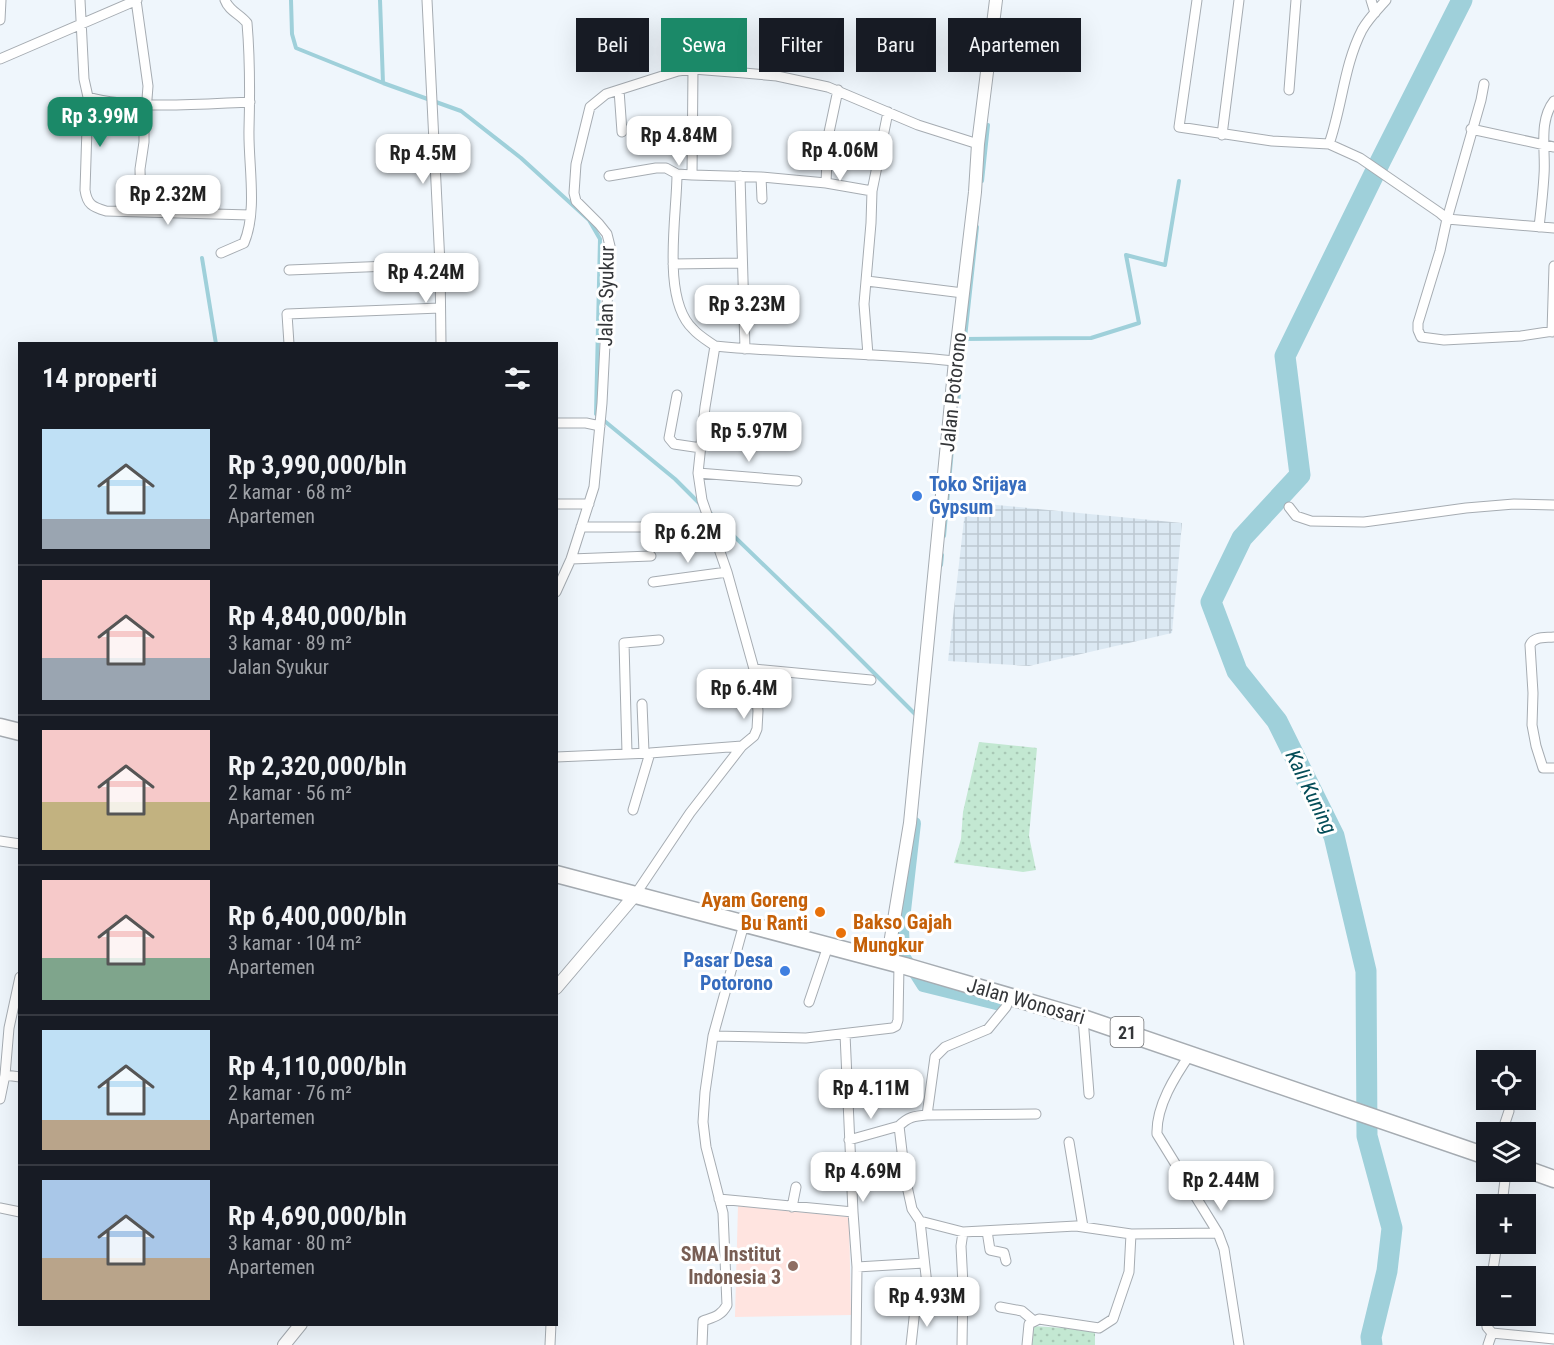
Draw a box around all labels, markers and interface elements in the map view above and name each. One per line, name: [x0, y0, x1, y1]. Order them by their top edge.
chip: Beli: [576, 18, 649, 72]
chip: Sewa: [661, 18, 747, 72]
chip: Filter: [759, 18, 844, 72]
chip: Baru: [856, 18, 936, 72]
chip: Apartemen: [948, 18, 1081, 72]
pin: Rp 3.99M: [38, 97, 162, 148]
text: Rp 3.99M: [62, 104, 138, 128]
pin: Rp 4.84M: [617, 116, 741, 167]
text: Rp 4.84M: [641, 123, 717, 147]
pin: Rp 4.06M: [778, 131, 902, 182]
pin: Rp 4.5M: [368, 134, 478, 185]
text: Rp 4.06M: [802, 138, 878, 162]
text: Rp 4.5M: [390, 141, 456, 165]
pin: Rp 2.32M: [106, 175, 230, 226]
text: Rp 2.32M: [130, 182, 206, 206]
street label: Jalan Syukur: [593, 245, 619, 347]
pin: Rp 4.24M: [364, 253, 488, 304]
text: Rp 4.24M: [388, 260, 464, 284]
pin: Rp 3.23M: [685, 285, 809, 336]
text: Rp 3.23M: [709, 292, 785, 316]
street label: Jalan Potorono: [935, 331, 971, 453]
icon: filters: [501, 362, 534, 395]
text: 14 properti: [42, 363, 157, 393]
pin: Rp 5.97M: [687, 412, 811, 463]
text: Rp 5.97M: [711, 419, 787, 443]
text: Rp 3,990,000/bln: [228, 450, 407, 480]
icon: home: [90, 453, 162, 525]
place label: Toko Srijaya Gypsum: [929, 472, 1027, 519]
text: 2 kamar · 68 m²: [228, 480, 352, 504]
marker: Toko Srijaya Gypsum: [910, 489, 924, 503]
text: Apartemen: [228, 504, 315, 528]
pin: Rp 6.2M: [633, 513, 743, 564]
text: Rp 6.2M: [655, 520, 721, 544]
text: Rp 4,840,000/bln: [228, 601, 407, 631]
icon: home: [90, 604, 162, 676]
text: 3 kamar · 89 m²: [228, 631, 352, 655]
text: Jalan Syukur: [228, 655, 329, 679]
pin: Rp 6.4M: [689, 669, 799, 720]
text: Rp 6.4M: [711, 676, 777, 700]
water label: Kali Kuning: [1280, 746, 1342, 838]
text: Rp 2,320,000/bln: [228, 751, 407, 781]
icon: home: [90, 754, 162, 826]
text: 2 kamar · 56 m²: [228, 781, 352, 805]
text: Apartemen: [228, 805, 315, 829]
place label: Ayam Goreng Bu Ranti: [701, 888, 808, 935]
text: Rp 6,400,000/bln: [228, 901, 407, 931]
icon: home: [90, 904, 162, 976]
marker: Ayam Goreng Bu Ranti: [813, 905, 827, 919]
place label: Bakso Gajah Mungkur: [853, 910, 952, 957]
marker: Bakso Gajah Mungkur: [834, 926, 848, 940]
text: 3 kamar · 104 m²: [228, 931, 362, 955]
place label: Pasar Desa Potorono: [683, 948, 773, 995]
text: Apartemen: [228, 955, 315, 979]
marker: Pasar Desa Potorono: [778, 964, 792, 978]
street label: Jalan Wonosari: [964, 973, 1088, 1029]
road number: 21: [1110, 1017, 1144, 1047]
map controls: [1476, 1050, 1536, 1326]
button: locate: [1476, 1050, 1536, 1110]
text: Rp 4,110,000/bln: [228, 1051, 407, 1081]
icon: home: [90, 1054, 162, 1126]
pin: Rp 4.11M: [809, 1069, 933, 1120]
text: Rp 4.11M: [833, 1076, 909, 1100]
text: 2 kamar · 76 m²: [228, 1081, 352, 1105]
text: Apartemen: [228, 1105, 315, 1129]
button: layers: [1476, 1122, 1536, 1182]
pin: Rp 4.69M: [801, 1152, 925, 1203]
text: Rp 4.69M: [825, 1159, 901, 1183]
pin: Rp 2.44M: [1159, 1161, 1283, 1212]
text: Rp 2.44M: [1183, 1168, 1259, 1192]
button: +: [1476, 1194, 1536, 1254]
text: Rp 4,690,000/bln: [228, 1201, 407, 1231]
icon: home: [90, 1204, 162, 1276]
text: 3 kamar · 80 m²: [228, 1231, 352, 1255]
place label: SMA Institut Indonesia 3: [681, 1242, 781, 1289]
text: Apartemen: [228, 1255, 315, 1279]
marker: SMA Institut Indonesia 3: [786, 1259, 800, 1273]
button: −: [1476, 1266, 1536, 1326]
pin: Rp 4.93M: [865, 1277, 989, 1328]
text: Rp 4.93M: [889, 1284, 965, 1308]

